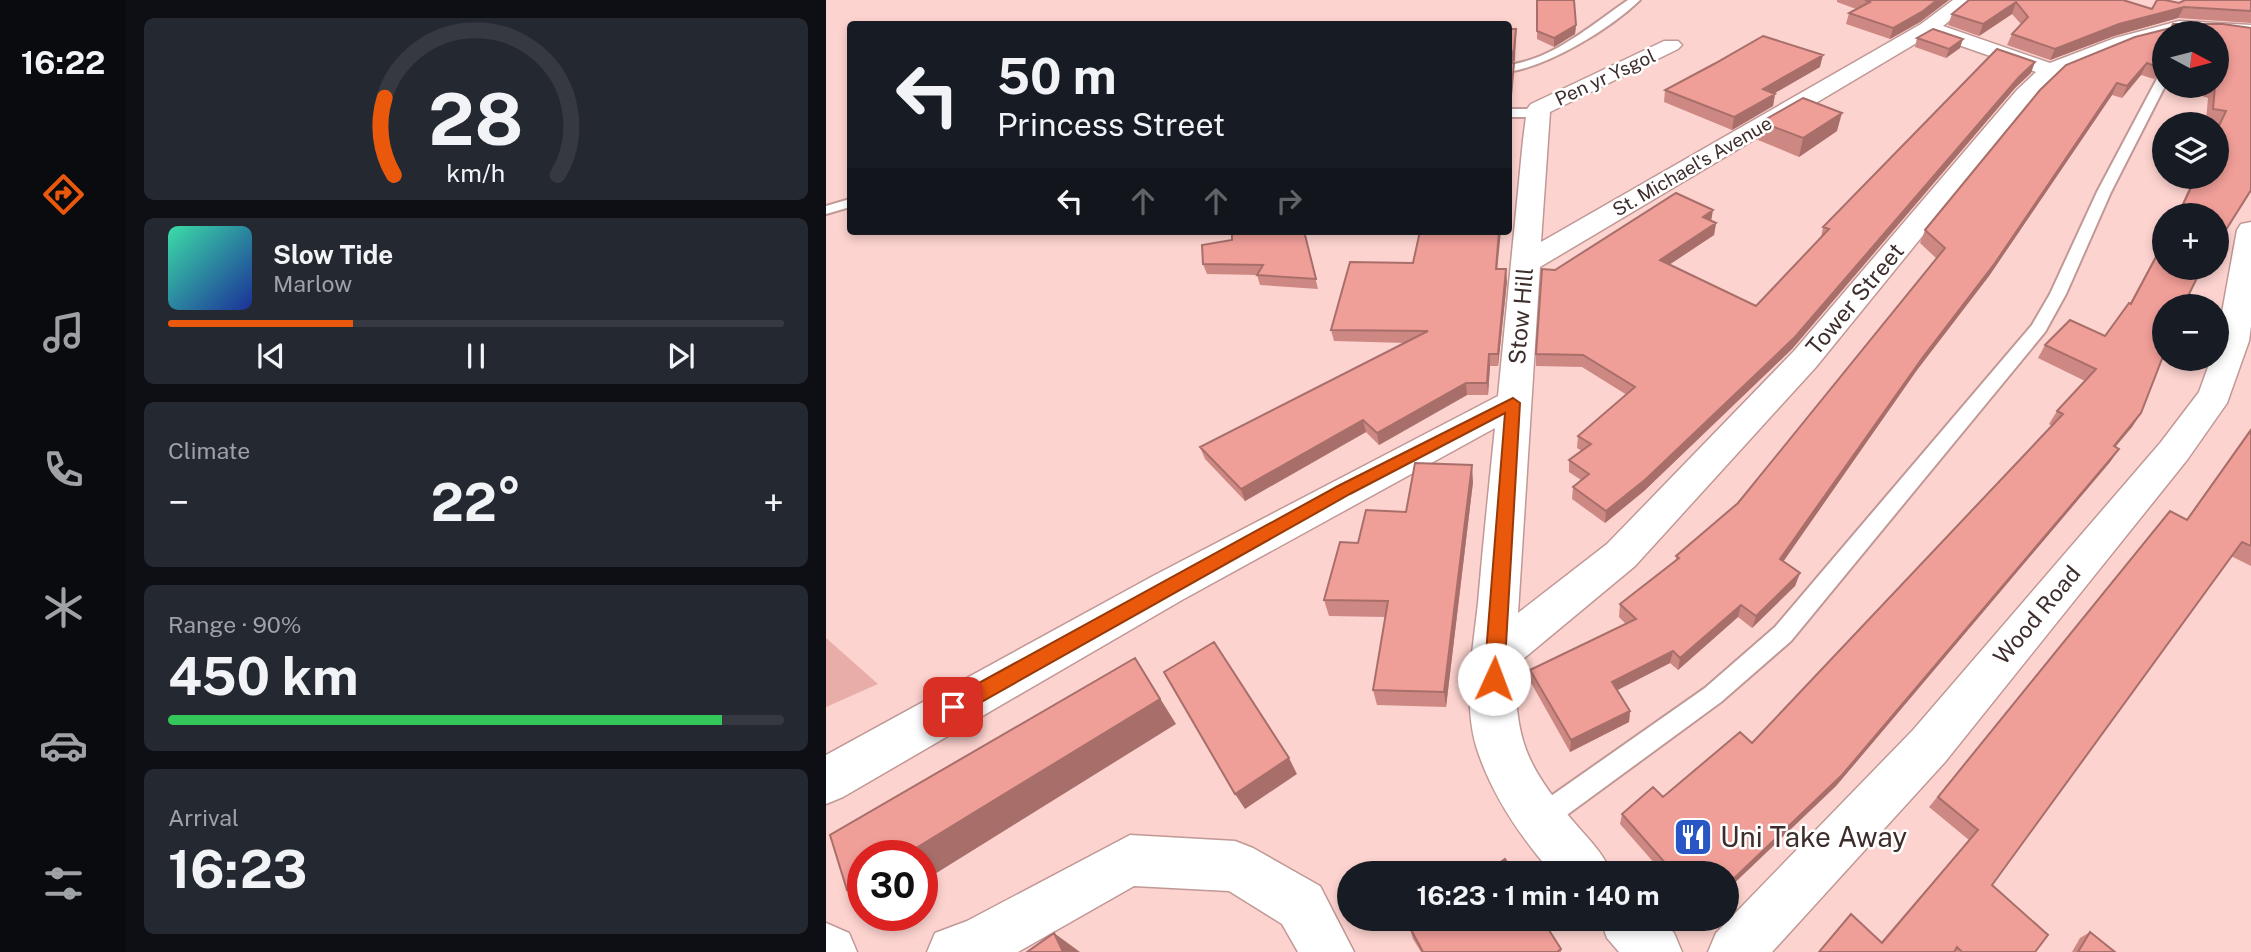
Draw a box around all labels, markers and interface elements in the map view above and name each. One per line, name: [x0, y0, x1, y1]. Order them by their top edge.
north arrow: [2152, 21, 2230, 98]
map controls: [2152, 21, 2229, 371]
text: 16:22: [21, 44, 105, 81]
street label: Pen yr Ysgol: [1551, 44, 1659, 110]
text: 50 m: [997, 47, 1117, 105]
icon: left: [882, 49, 973, 140]
text: 28: [428, 76, 524, 161]
text: Princess Street: [997, 106, 1225, 143]
street label: St. Michael's Avenue: [1609, 111, 1775, 221]
button: layers: [2152, 112, 2229, 189]
text: km/h: [447, 158, 505, 188]
icon: directions: [39, 170, 88, 219]
icon: left: [1051, 182, 1089, 220]
icon: ahead: [1124, 182, 1162, 220]
icon: ahead: [1197, 182, 1235, 220]
icon: right: [1270, 182, 1308, 220]
button: +: [2152, 203, 2229, 280]
street label: Tower Street: [1800, 237, 1909, 360]
text: Slow Tide: [273, 239, 393, 270]
street label: Stow Hill: [1503, 266, 1538, 365]
text: Marlow: [273, 270, 352, 297]
button: −: [2152, 294, 2229, 371]
icon: music: [39, 308, 88, 357]
icon: previous: [252, 337, 290, 375]
icon: pause: [457, 337, 495, 375]
icon: next: [662, 337, 700, 375]
text: Climate: [168, 437, 250, 464]
icon: phone: [39, 445, 88, 494]
text: 22°: [431, 472, 521, 533]
text: −: [168, 480, 189, 525]
text: +: [763, 480, 784, 525]
street label: Wood Road: [1987, 560, 2086, 670]
icon: climate: [39, 583, 88, 632]
text: Range · 90%: [168, 611, 302, 638]
position arrow: [1457, 642, 1531, 716]
text: 450 km: [168, 646, 359, 707]
pin: [923, 677, 983, 737]
icon: arrive: [934, 688, 972, 726]
icon: car: [39, 721, 88, 770]
text: Arrival: [168, 804, 239, 831]
restaurant icon: Uni Take Away: [1672, 816, 1714, 858]
place label: Uni Take Away: [1720, 820, 1907, 853]
text: 16:23: [168, 839, 307, 900]
speed limit sign: 30: [847, 840, 938, 931]
icon: filters: [39, 859, 88, 908]
text: 16:23 · 1 min · 140 m: [1416, 880, 1660, 911]

